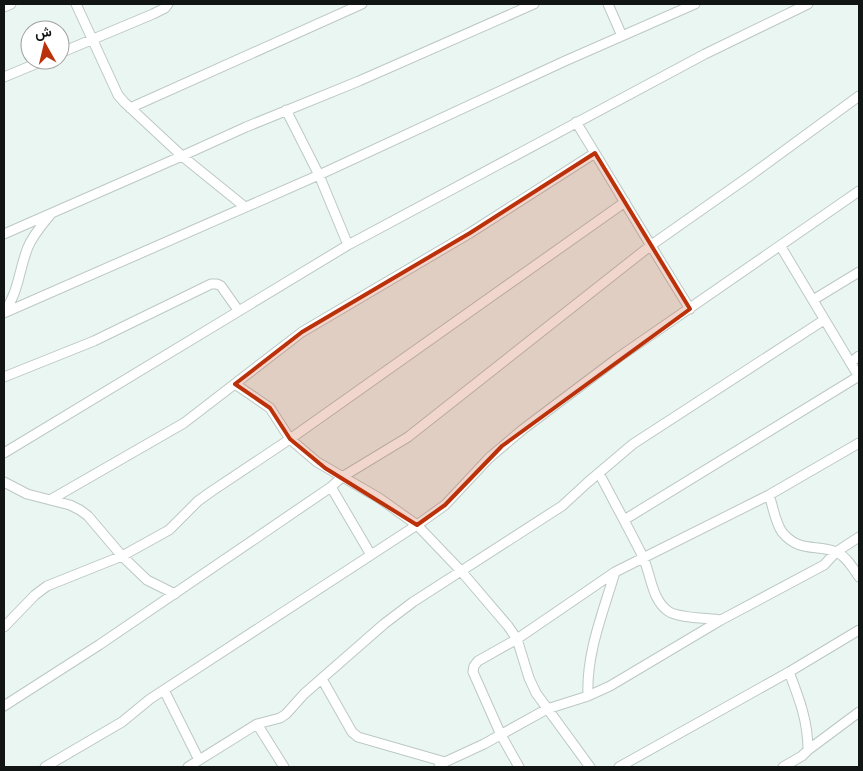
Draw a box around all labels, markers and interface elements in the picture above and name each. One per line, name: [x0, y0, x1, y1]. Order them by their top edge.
north arrow: [20, 20, 70, 70]
text: ش: [34, 23, 53, 42]

